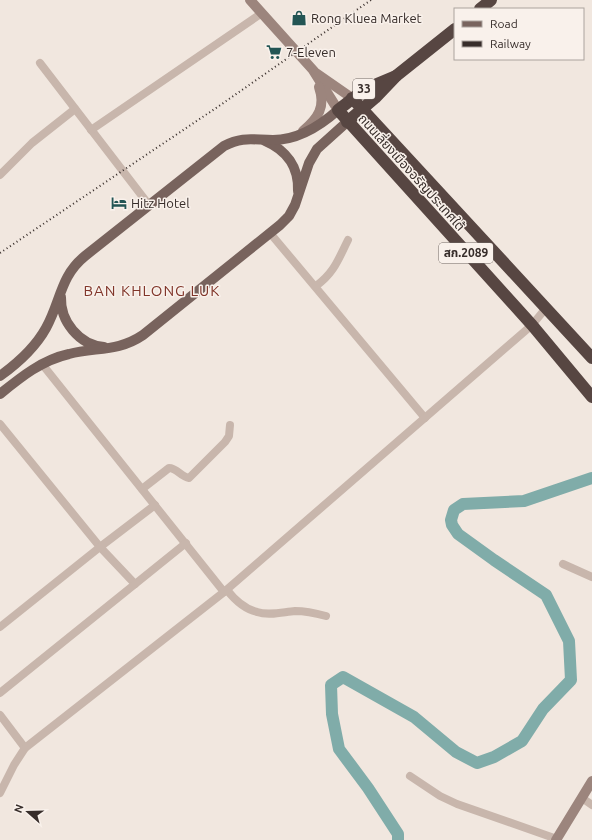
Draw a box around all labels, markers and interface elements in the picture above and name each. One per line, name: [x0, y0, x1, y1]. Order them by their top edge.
legend: [454, 8, 584, 60]
shop icon: Rong Kluea Market: [290, 9, 308, 27]
place label: Rong Kluea Market: [311, 11, 422, 25]
text: Road: [490, 17, 518, 30]
text: Railway: [490, 37, 531, 50]
supermarket icon: 7-Eleven: [265, 43, 283, 61]
place label: 7-Eleven: [286, 45, 336, 59]
road number: 33: [353, 79, 375, 99]
street label: ถนนเลี่ยงเมืองอรัญประเทศใต้: [356, 110, 470, 233]
hotel icon: Hitz Hotel: [110, 194, 128, 212]
place label: Hitz Hotel: [131, 196, 190, 210]
road number: สก.2089: [439, 243, 493, 263]
district label: BAN KHLONG LUK: [84, 282, 220, 299]
north arrow: [8, 792, 48, 832]
text: N: [12, 803, 26, 814]

